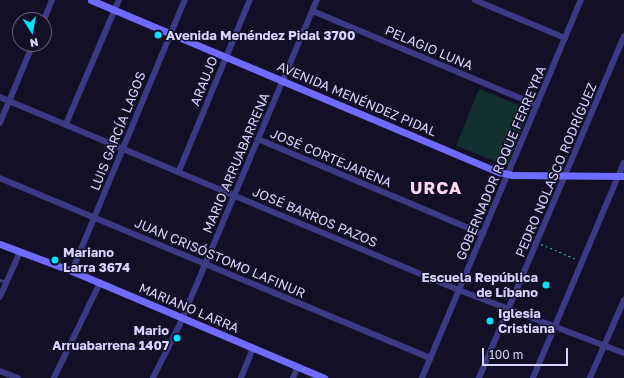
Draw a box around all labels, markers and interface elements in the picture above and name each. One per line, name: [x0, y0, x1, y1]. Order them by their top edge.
north arrow: [12, 12, 52, 52]
street label: PELAGIO LUNA: [383, 22, 475, 74]
place label: Avenida Menéndez Pidal 3700: [166, 27, 355, 43]
marker: Avenida Menéndez Pidal 3700: [153, 30, 163, 40]
text: N: [29, 36, 40, 50]
street label: ARAUJO: [187, 54, 221, 108]
street label: AVENIDA MENÉNDEZ PIDAL: [275, 58, 439, 140]
street label: GOBERNADOR ROQUE FERREYRA: [453, 63, 549, 263]
street label: LUIS GARCÍA LAGOS: [87, 69, 149, 193]
street label: PEDRO NOLASCO RODRÍGUEZ: [512, 80, 600, 260]
street label: MARIO ARRUABARRENA: [199, 90, 273, 236]
street label: JOSÉ CORTEJARENA: [268, 125, 394, 191]
district label: URCA: [410, 178, 462, 198]
street label: JOSÉ BARROS PAZOS: [250, 184, 380, 250]
street label: JUAN CRISÓSTOMO LAFINUR: [132, 215, 308, 301]
place label: Mariano Larra 3674: [63, 245, 130, 276]
marker: Mariano Larra 3674: [50, 255, 60, 265]
place label: Escuela República de Líbano: [421, 270, 538, 301]
street label: MARIANO LARRA: [137, 280, 241, 336]
marker: Escuela República de Líbano: [541, 280, 551, 290]
place label: Iglesia Cristiana: [498, 306, 555, 337]
marker: Iglesia Cristiana: [485, 316, 495, 326]
place label: Mario Arruabarrena 1407: [52, 323, 169, 354]
marker: Mario Arruabarrena 1407: [172, 333, 182, 343]
scale bar: [484, 340, 570, 366]
text: 100 m: [489, 347, 523, 362]

